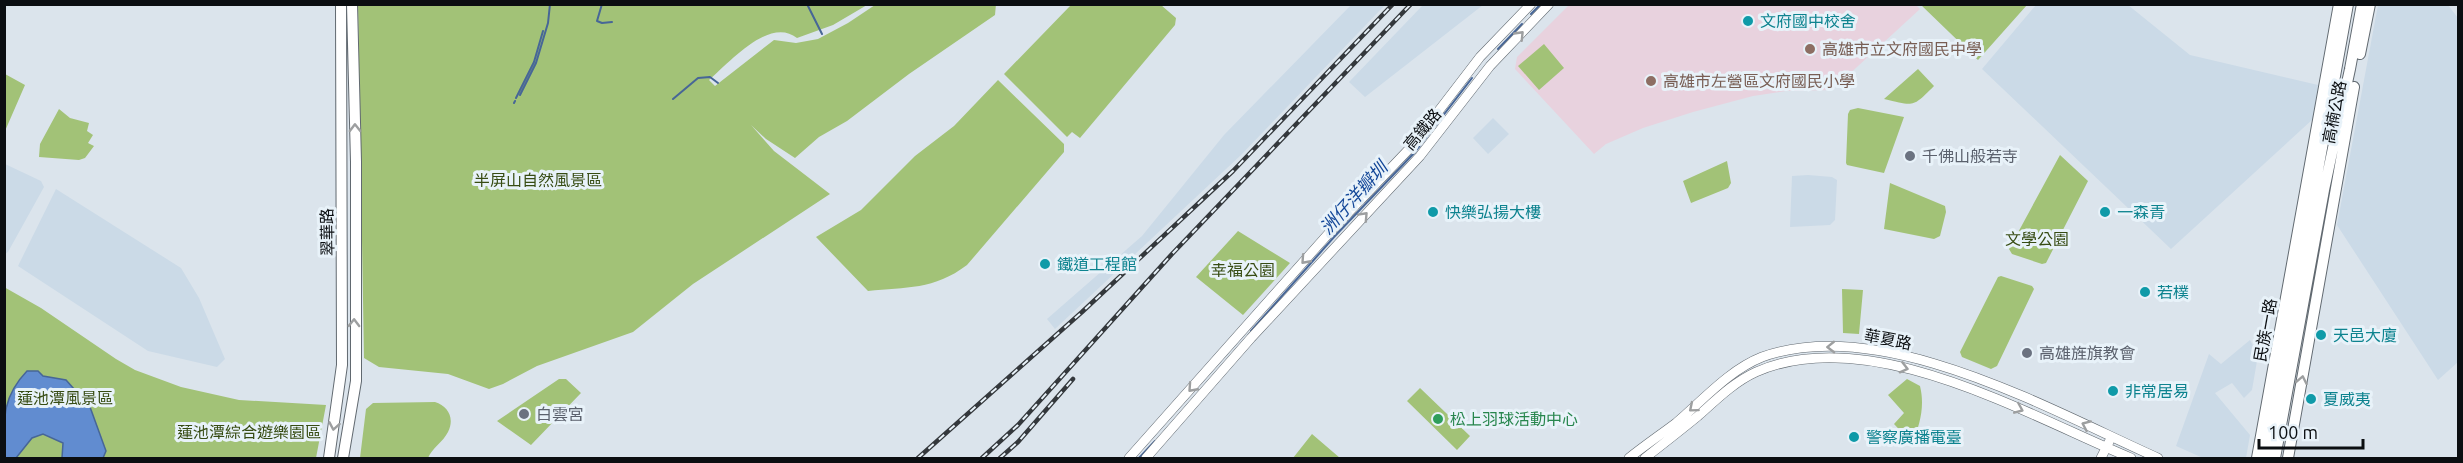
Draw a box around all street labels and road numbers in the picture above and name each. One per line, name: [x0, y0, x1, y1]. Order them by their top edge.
street label: 高楠公路: [2319, 79, 2349, 145]
street label: 高鐵路: [1400, 105, 1444, 153]
street label: 翠華路: [318, 208, 336, 256]
street label: 民族一路: [2251, 297, 2279, 363]
street label: 華夏路: [1863, 326, 1913, 352]

